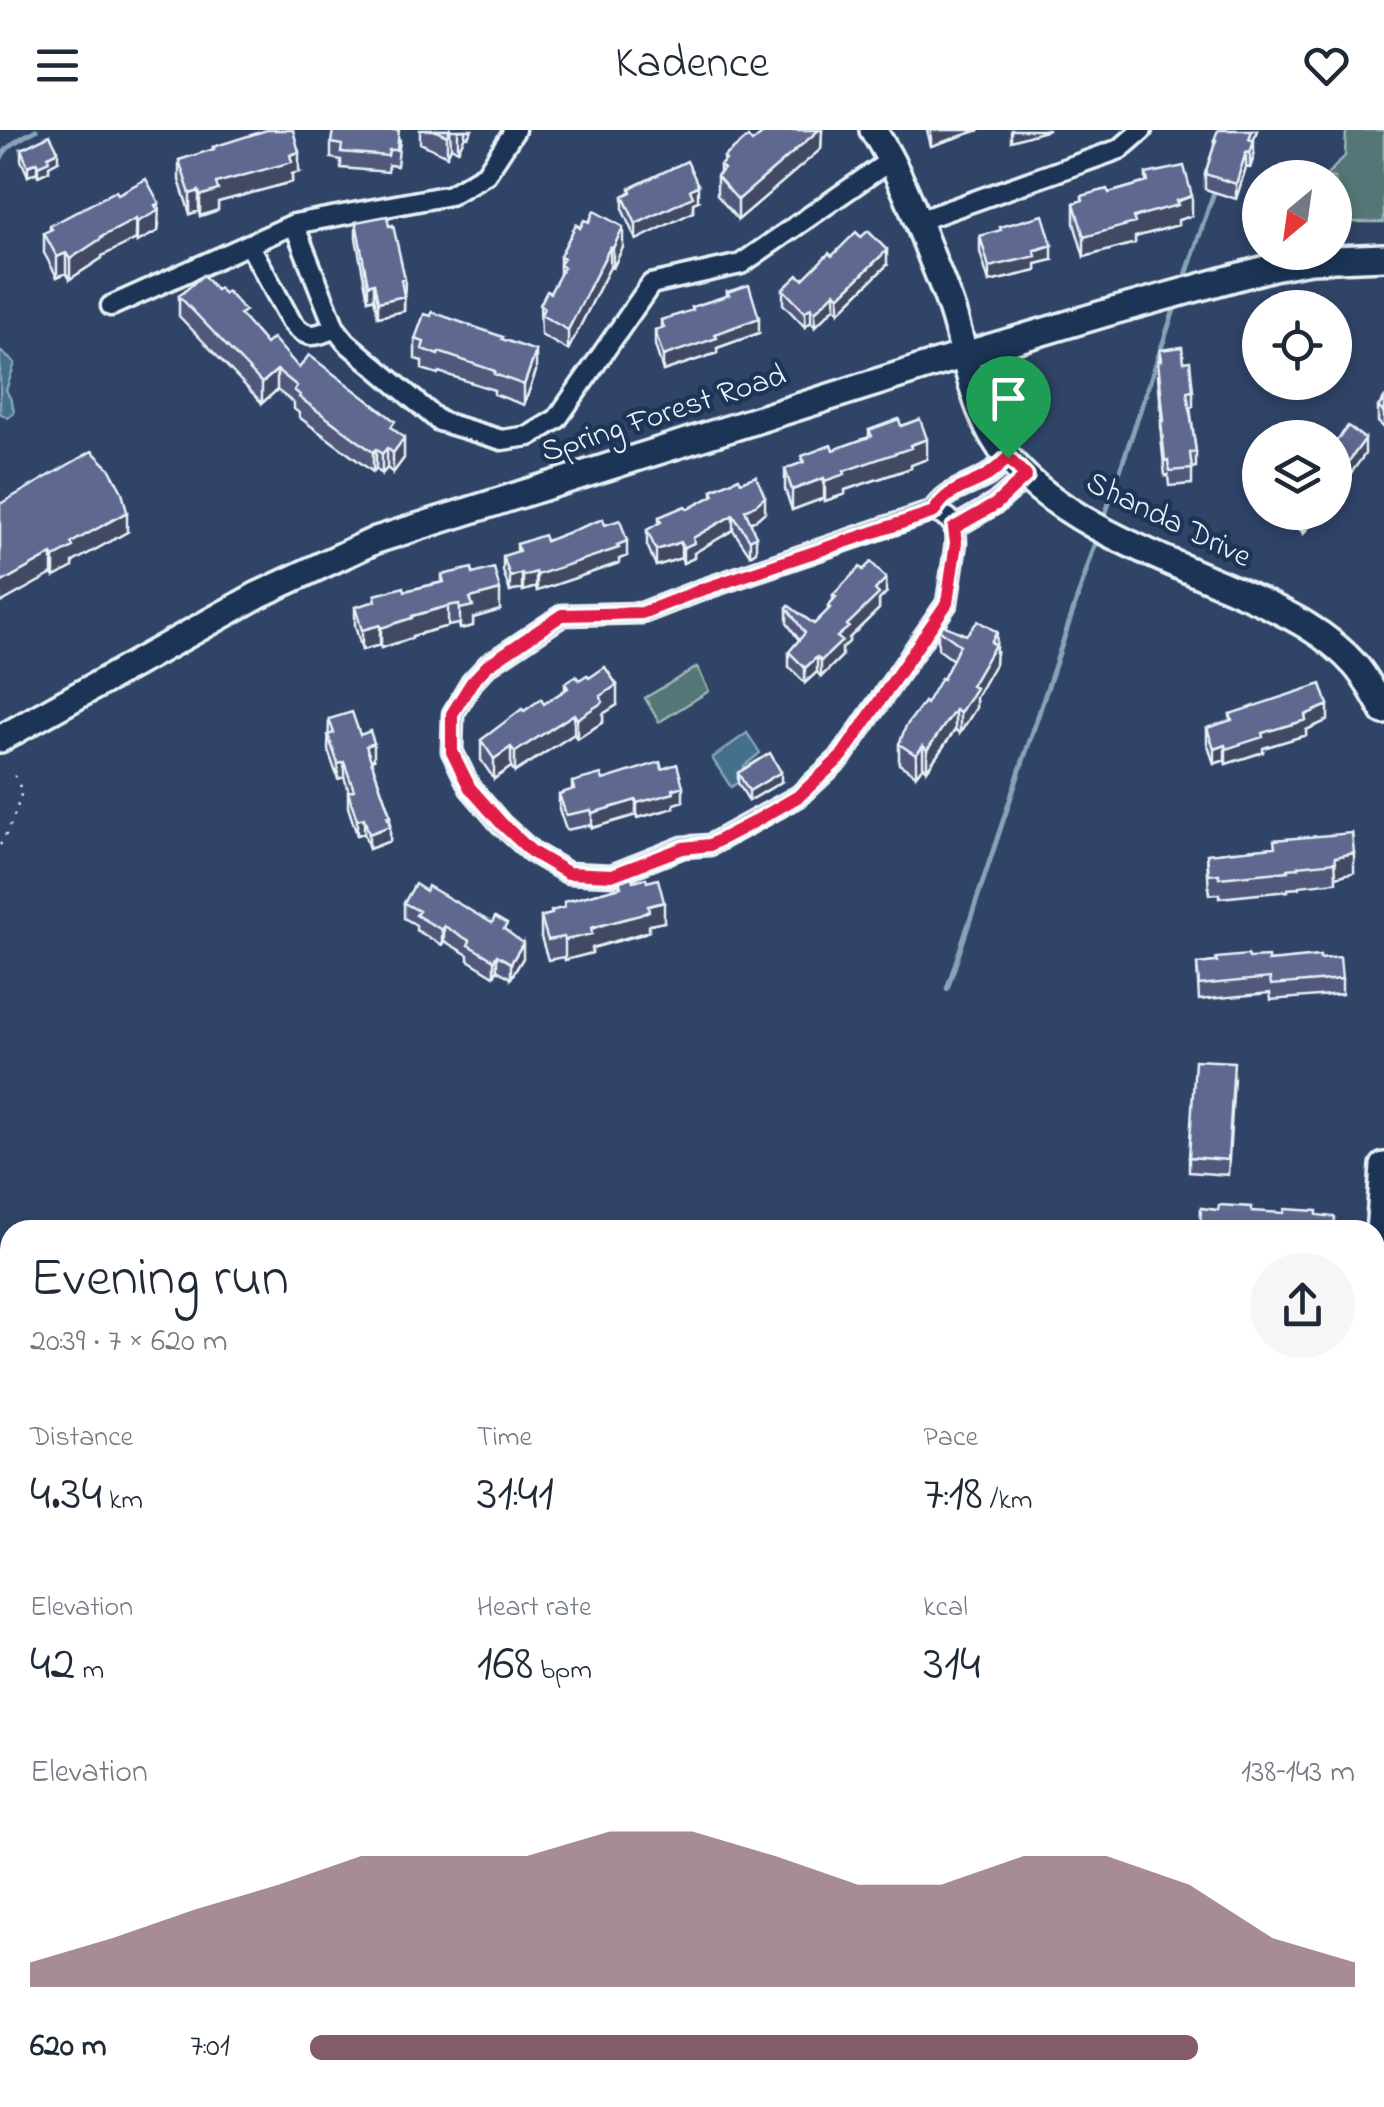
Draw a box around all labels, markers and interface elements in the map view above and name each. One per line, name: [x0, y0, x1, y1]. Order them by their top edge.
text: Kadence: [615, 32, 769, 98]
icon: menu: [30, 38, 85, 93]
icon: heart: [1299, 38, 1354, 93]
north arrow: [1242, 160, 1352, 270]
map controls: [1242, 160, 1352, 530]
button: locate: [1242, 290, 1352, 400]
street label: Spring Forest Road: [535, 353, 793, 477]
pin: [966, 356, 1051, 459]
icon: arrive: [981, 371, 1036, 426]
button: layers: [1242, 420, 1352, 530]
street label: Shanda Drive: [1077, 461, 1259, 582]
text: Evening run: [30, 1241, 289, 1321]
button: share: [1250, 1253, 1355, 1358]
text: 20:39 · 7 × 620 m: [30, 1319, 228, 1366]
text: Distance: [30, 1418, 133, 1459]
text: Time: [477, 1418, 532, 1459]
text: Pace: [923, 1418, 978, 1459]
text: 4.34: [30, 1459, 102, 1532]
text: 31:41: [477, 1459, 554, 1532]
text: 7:18: [923, 1459, 983, 1532]
text: km: [102, 1481, 143, 1522]
text: /km: [983, 1481, 1033, 1522]
text: Elevation: [30, 1588, 133, 1629]
text: Heart rate: [477, 1588, 591, 1629]
text: kcal: [923, 1588, 968, 1629]
text: 42: [30, 1629, 75, 1702]
text: 168: [477, 1629, 533, 1702]
text: 314: [923, 1629, 980, 1702]
text: m: [75, 1651, 104, 1692]
text: bpm: [533, 1651, 592, 1692]
text: Elevation: [30, 1750, 148, 1797]
text: 138–143 m: [1241, 1750, 1355, 1797]
text: 620 m: [30, 2024, 107, 2071]
text: 7:01: [190, 2024, 230, 2071]

